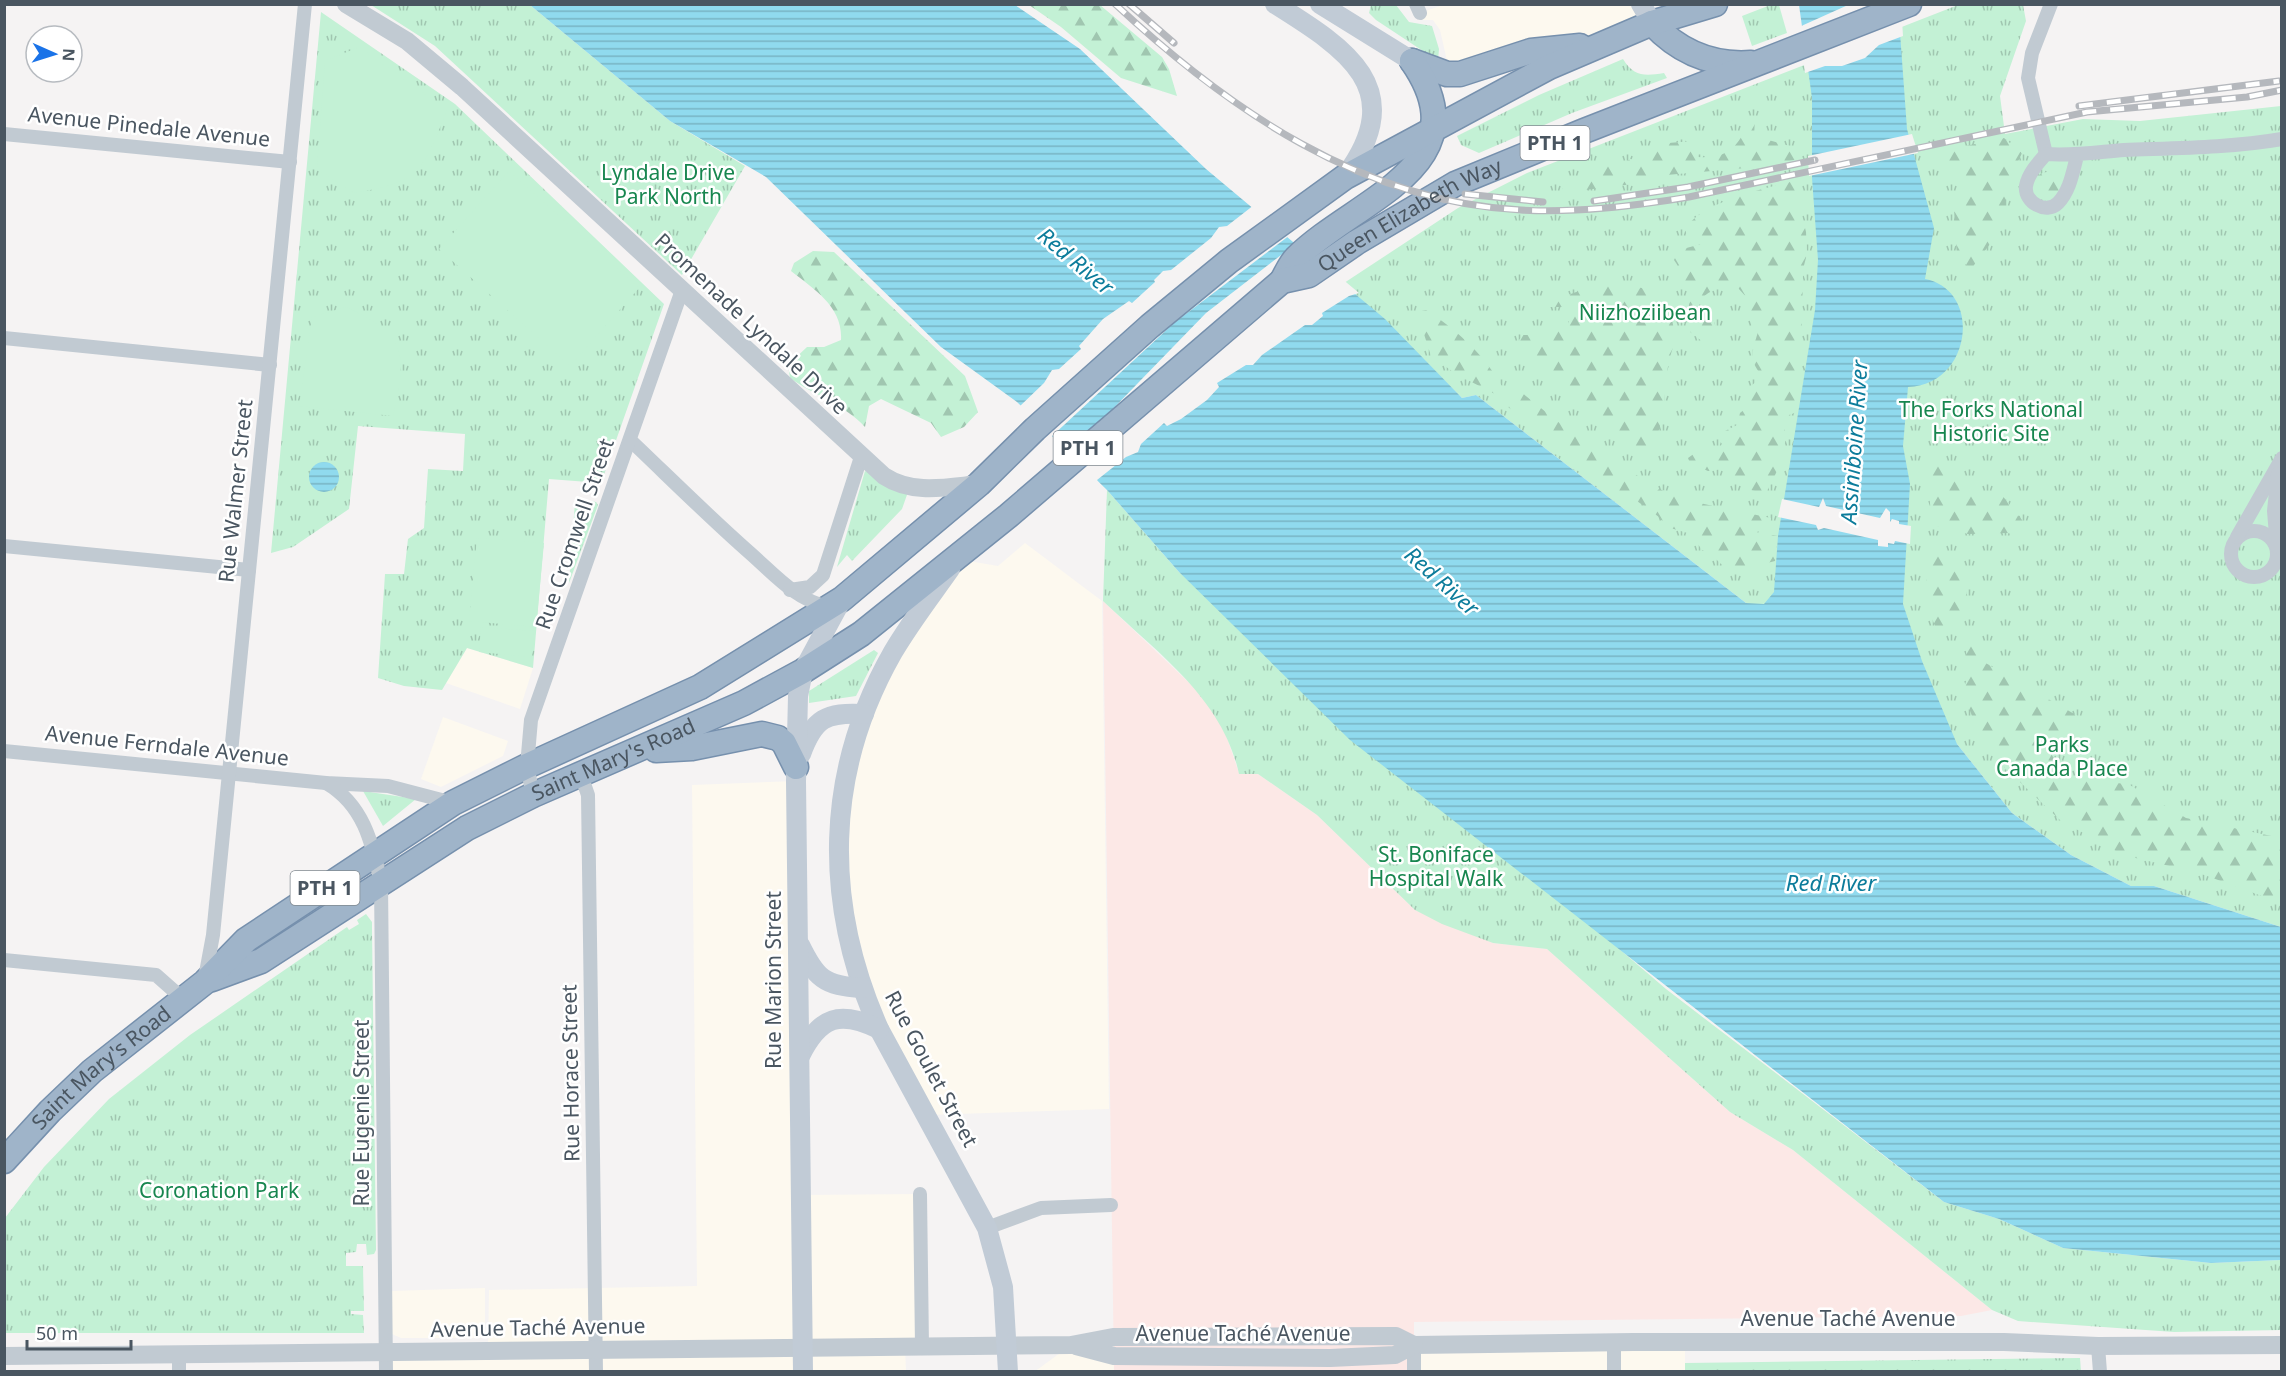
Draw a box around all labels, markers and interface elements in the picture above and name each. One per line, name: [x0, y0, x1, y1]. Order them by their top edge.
north arrow: [24, 24, 84, 84]
text: N: [58, 48, 80, 62]
street label: Avenue Pinedale Avenue: [27, 99, 272, 153]
road number: PTH 1: [1520, 126, 1590, 160]
street label: Queen Elizabeth Way: [1312, 151, 1506, 278]
park label: Lyndale Drive Park North: [601, 158, 735, 210]
water label: Red River: [1032, 220, 1122, 302]
street label: Promenade Lyndale Drive: [649, 226, 854, 420]
park label: Niizhoziibean: [1579, 298, 1711, 326]
water label: Assiniboine River: [1832, 358, 1874, 527]
park label: The Forks National Historic Site: [1899, 395, 2083, 447]
street label: Rue Walmer Street: [211, 398, 259, 584]
road number: PTH 1: [1054, 431, 1122, 465]
street label: Rue Cromwell Street: [528, 434, 620, 633]
water label: Red River: [1399, 539, 1487, 622]
street label: Saint Mary's Road: [527, 711, 699, 807]
street label: Avenue Ferndale Avenue: [44, 718, 290, 772]
park label: Parks Canada Place: [1996, 730, 2128, 782]
park label: St. Boniface Hospital Walk: [1369, 840, 1504, 892]
water label: Red River: [1786, 867, 1877, 897]
road number: PTH 1: [290, 871, 360, 905]
street label: Rue Marion Street: [759, 891, 787, 1069]
street label: Rue Horace Street: [554, 984, 586, 1162]
street label: Rue Goulet Street: [879, 985, 985, 1152]
street label: Saint Mary's Road: [25, 999, 176, 1135]
street label: Rue Eugenie Street: [347, 1019, 375, 1207]
park label: Coronation Park: [139, 1176, 300, 1204]
street label: Avenue Taché Avenue: [1740, 1304, 1956, 1332]
street label: Avenue Taché Avenue: [430, 1311, 646, 1343]
scale bar: [27, 1313, 130, 1351]
street label: Avenue Taché Avenue: [1135, 1319, 1351, 1347]
text: 50 m: [36, 1321, 78, 1345]

